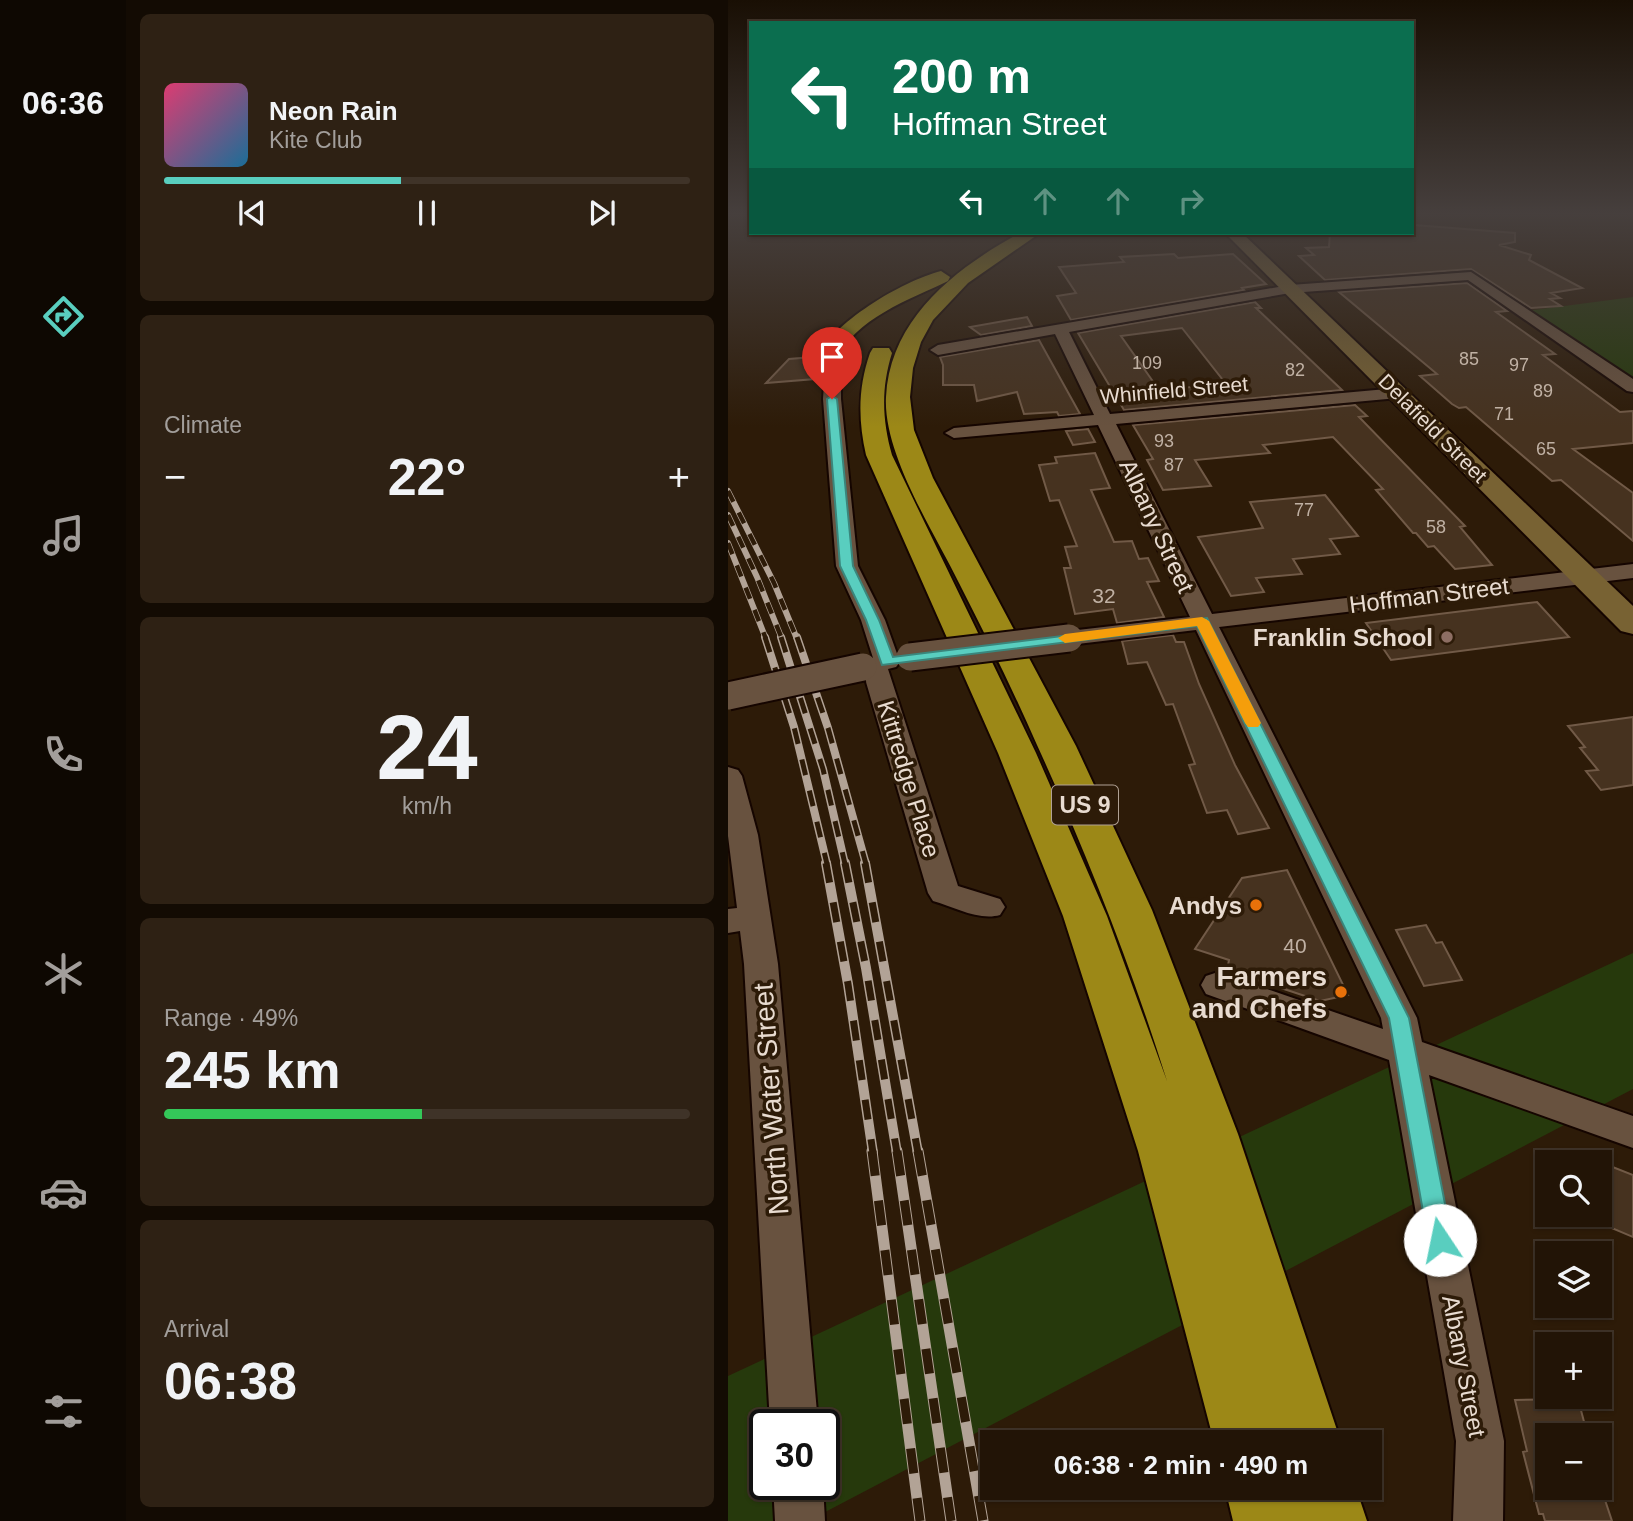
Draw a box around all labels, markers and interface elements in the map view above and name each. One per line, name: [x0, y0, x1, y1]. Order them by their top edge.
icon: left: [777, 49, 868, 140]
text: 200 m: [892, 49, 1031, 103]
text: 06:36: [22, 85, 104, 121]
text: Neon Rain: [269, 96, 398, 126]
text: Hoffman Street: [892, 106, 1107, 142]
text: Kite Club: [269, 127, 362, 153]
icon: left: [953, 182, 991, 220]
icon: ahead: [1026, 182, 1064, 220]
icon: ahead: [1099, 182, 1137, 220]
icon: right: [1172, 182, 1210, 220]
icon: previous: [233, 194, 271, 232]
icon: pause: [408, 194, 446, 232]
icon: next: [583, 194, 621, 232]
icon: directions: [39, 292, 88, 341]
pin: [802, 327, 862, 399]
icon: arrive: [813, 338, 851, 376]
house number: 85: [1459, 349, 1479, 369]
house number: 109: [1132, 353, 1162, 373]
house number: 97: [1509, 355, 1529, 375]
house number: 82: [1285, 360, 1305, 380]
street label: Delafield Street: [1374, 369, 1492, 487]
street label: Whinfield Street: [1099, 372, 1249, 408]
house number: 89: [1533, 381, 1553, 401]
house number: 71: [1494, 404, 1514, 424]
text: Climate: [164, 412, 242, 438]
house number: 93: [1154, 431, 1174, 451]
house number: 65: [1536, 439, 1556, 459]
text: 22°: [388, 448, 466, 506]
street label: Albany Street: [1114, 455, 1200, 597]
house number: 87: [1164, 455, 1184, 475]
text: −: [164, 456, 186, 498]
text: +: [668, 456, 690, 498]
house number: 77: [1294, 500, 1314, 520]
icon: music: [39, 511, 88, 560]
house number: 58: [1426, 517, 1446, 537]
street label: Hoffman Street: [1347, 572, 1511, 618]
house number: 32: [1092, 584, 1116, 607]
place label: Franklin School: [1253, 624, 1433, 651]
marker: Franklin School: [1439, 629, 1455, 645]
text: 24: [376, 697, 478, 798]
street label: Kittredge Place: [872, 697, 946, 861]
icon: phone: [39, 730, 88, 779]
road number: US 9: [1052, 786, 1118, 824]
text: km/h: [402, 793, 452, 819]
place label: Andys: [1169, 892, 1242, 919]
marker: Andys: [1248, 897, 1264, 913]
house number: 40: [1283, 934, 1307, 957]
icon: climate: [39, 949, 88, 998]
place label: Farmers and Chefs: [1192, 961, 1327, 1024]
street label: North Water Street: [747, 982, 795, 1216]
marker: Farmers and Chefs: [1333, 984, 1349, 1000]
text: Range · 49%: [164, 1005, 298, 1031]
text: 245 km: [164, 1041, 340, 1099]
map controls: [1535, 1150, 1612, 1500]
button: search: [1535, 1150, 1612, 1227]
icon: car: [39, 1168, 88, 1217]
position arrow: [1403, 1203, 1477, 1277]
button: layers: [1535, 1241, 1612, 1318]
street label: Albany Street: [1437, 1293, 1491, 1440]
text: Arrival: [164, 1316, 229, 1342]
button: +: [1535, 1332, 1612, 1409]
text: 06:38: [164, 1352, 297, 1410]
icon: filters: [39, 1387, 88, 1436]
speed limit sign: 30: [749, 1409, 840, 1500]
button: −: [1535, 1423, 1612, 1500]
text: 06:38 · 2 min · 490 m: [1054, 1450, 1308, 1480]

